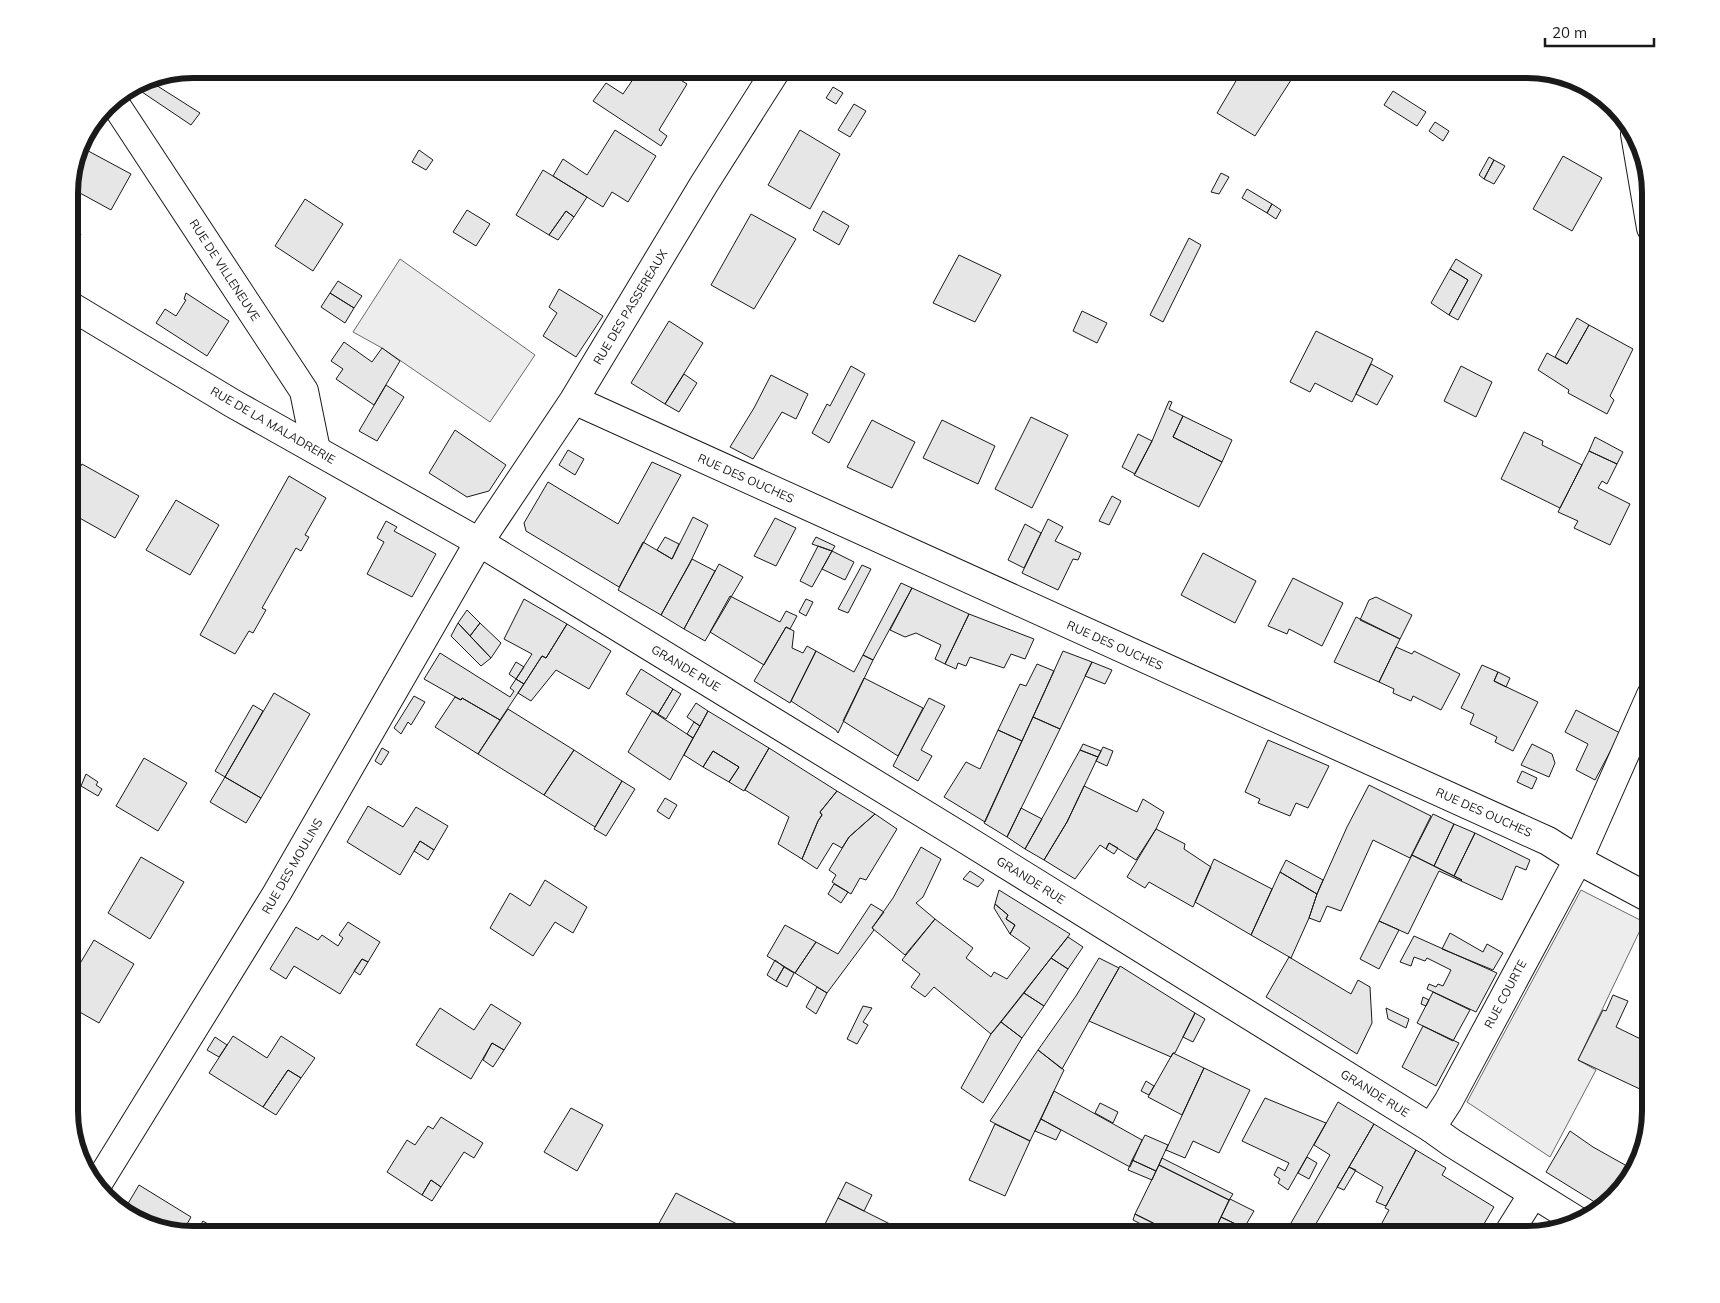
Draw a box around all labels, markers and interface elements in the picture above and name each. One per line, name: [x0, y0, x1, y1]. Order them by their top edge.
scale bar: [1545, 15, 1654, 47]
text: 20 m: [1552, 23, 1587, 42]
street label: RUE DE VILLENEUVE: [187, 216, 263, 324]
street label: RUE DES PASSEREAUX: [590, 246, 670, 367]
street label: RUE DE LA MALADRERIE: [208, 383, 338, 467]
street label: RUE DES OUCHES: [696, 450, 796, 506]
street label: RUE DES OUCHES: [1065, 617, 1165, 673]
street label: GRANDE RUE: [649, 641, 723, 695]
street label: RUE DES OUCHES: [1434, 784, 1534, 840]
street label: RUE DES MOULINS: [258, 815, 326, 917]
street label: GRANDE RUE: [994, 853, 1068, 907]
street label: RUE COURTE: [1481, 957, 1529, 1031]
street label: GRANDE RUE: [1338, 1066, 1412, 1120]

